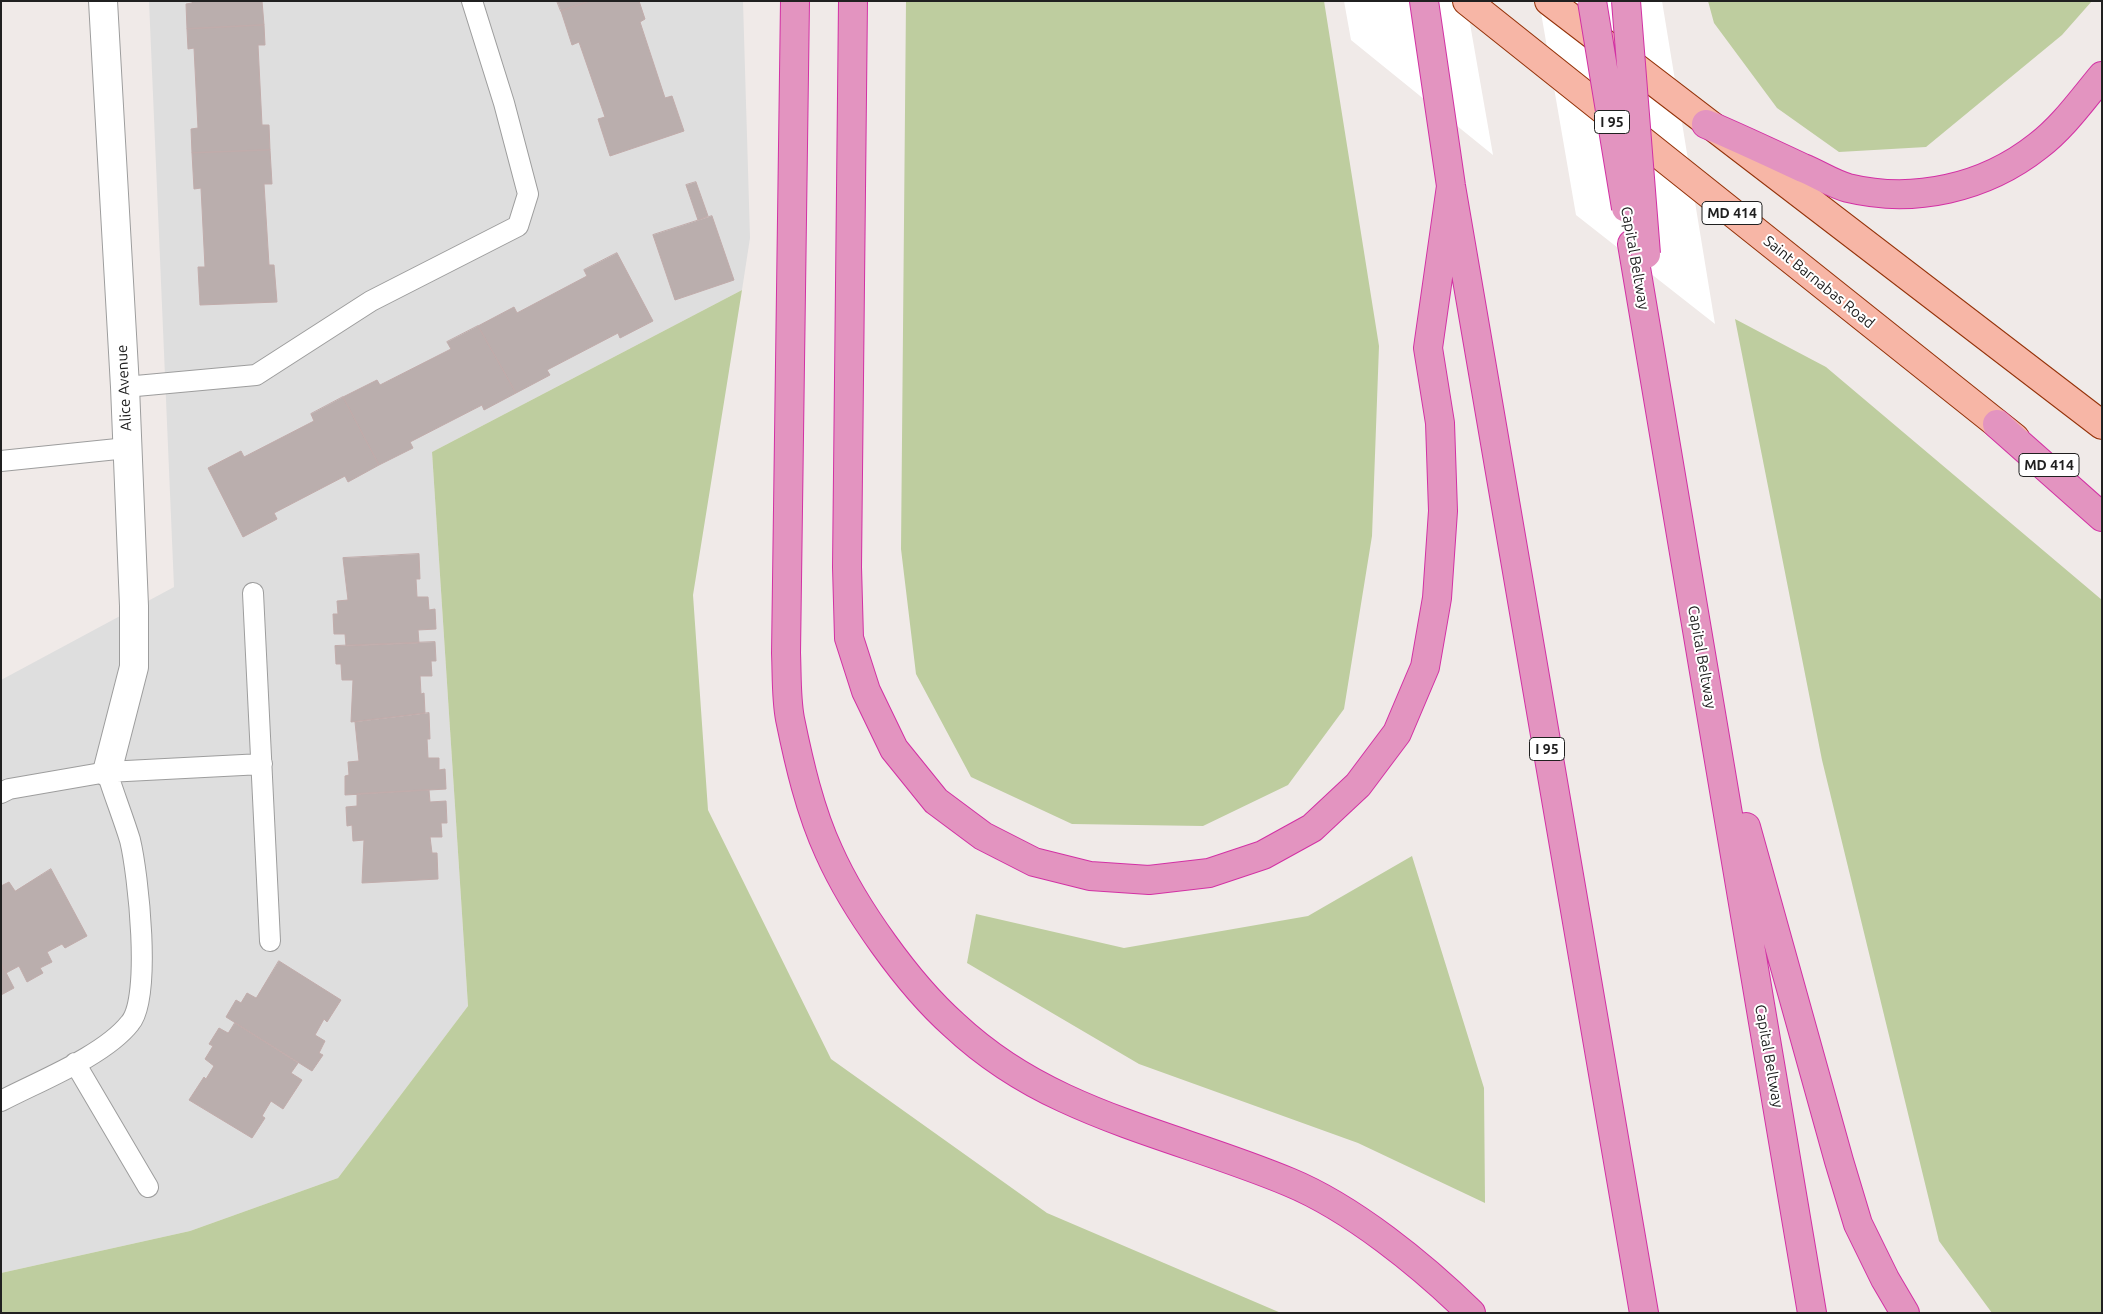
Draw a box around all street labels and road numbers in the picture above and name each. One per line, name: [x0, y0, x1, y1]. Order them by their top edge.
road number: I 95: [1594, 110, 1630, 134]
road number: MD 414: [1702, 202, 1762, 224]
street label: Capital Beltway: [1617, 205, 1653, 311]
street label: Saint Barnabas Road: [1760, 232, 1878, 332]
street label: Alice Avenue: [113, 344, 135, 432]
road number: MD 414: [2019, 454, 2079, 476]
street label: Capital Beltway: [1684, 604, 1720, 710]
road number: I 95: [1530, 738, 1564, 761]
street label: Capital Beltway: [1751, 1003, 1787, 1109]

